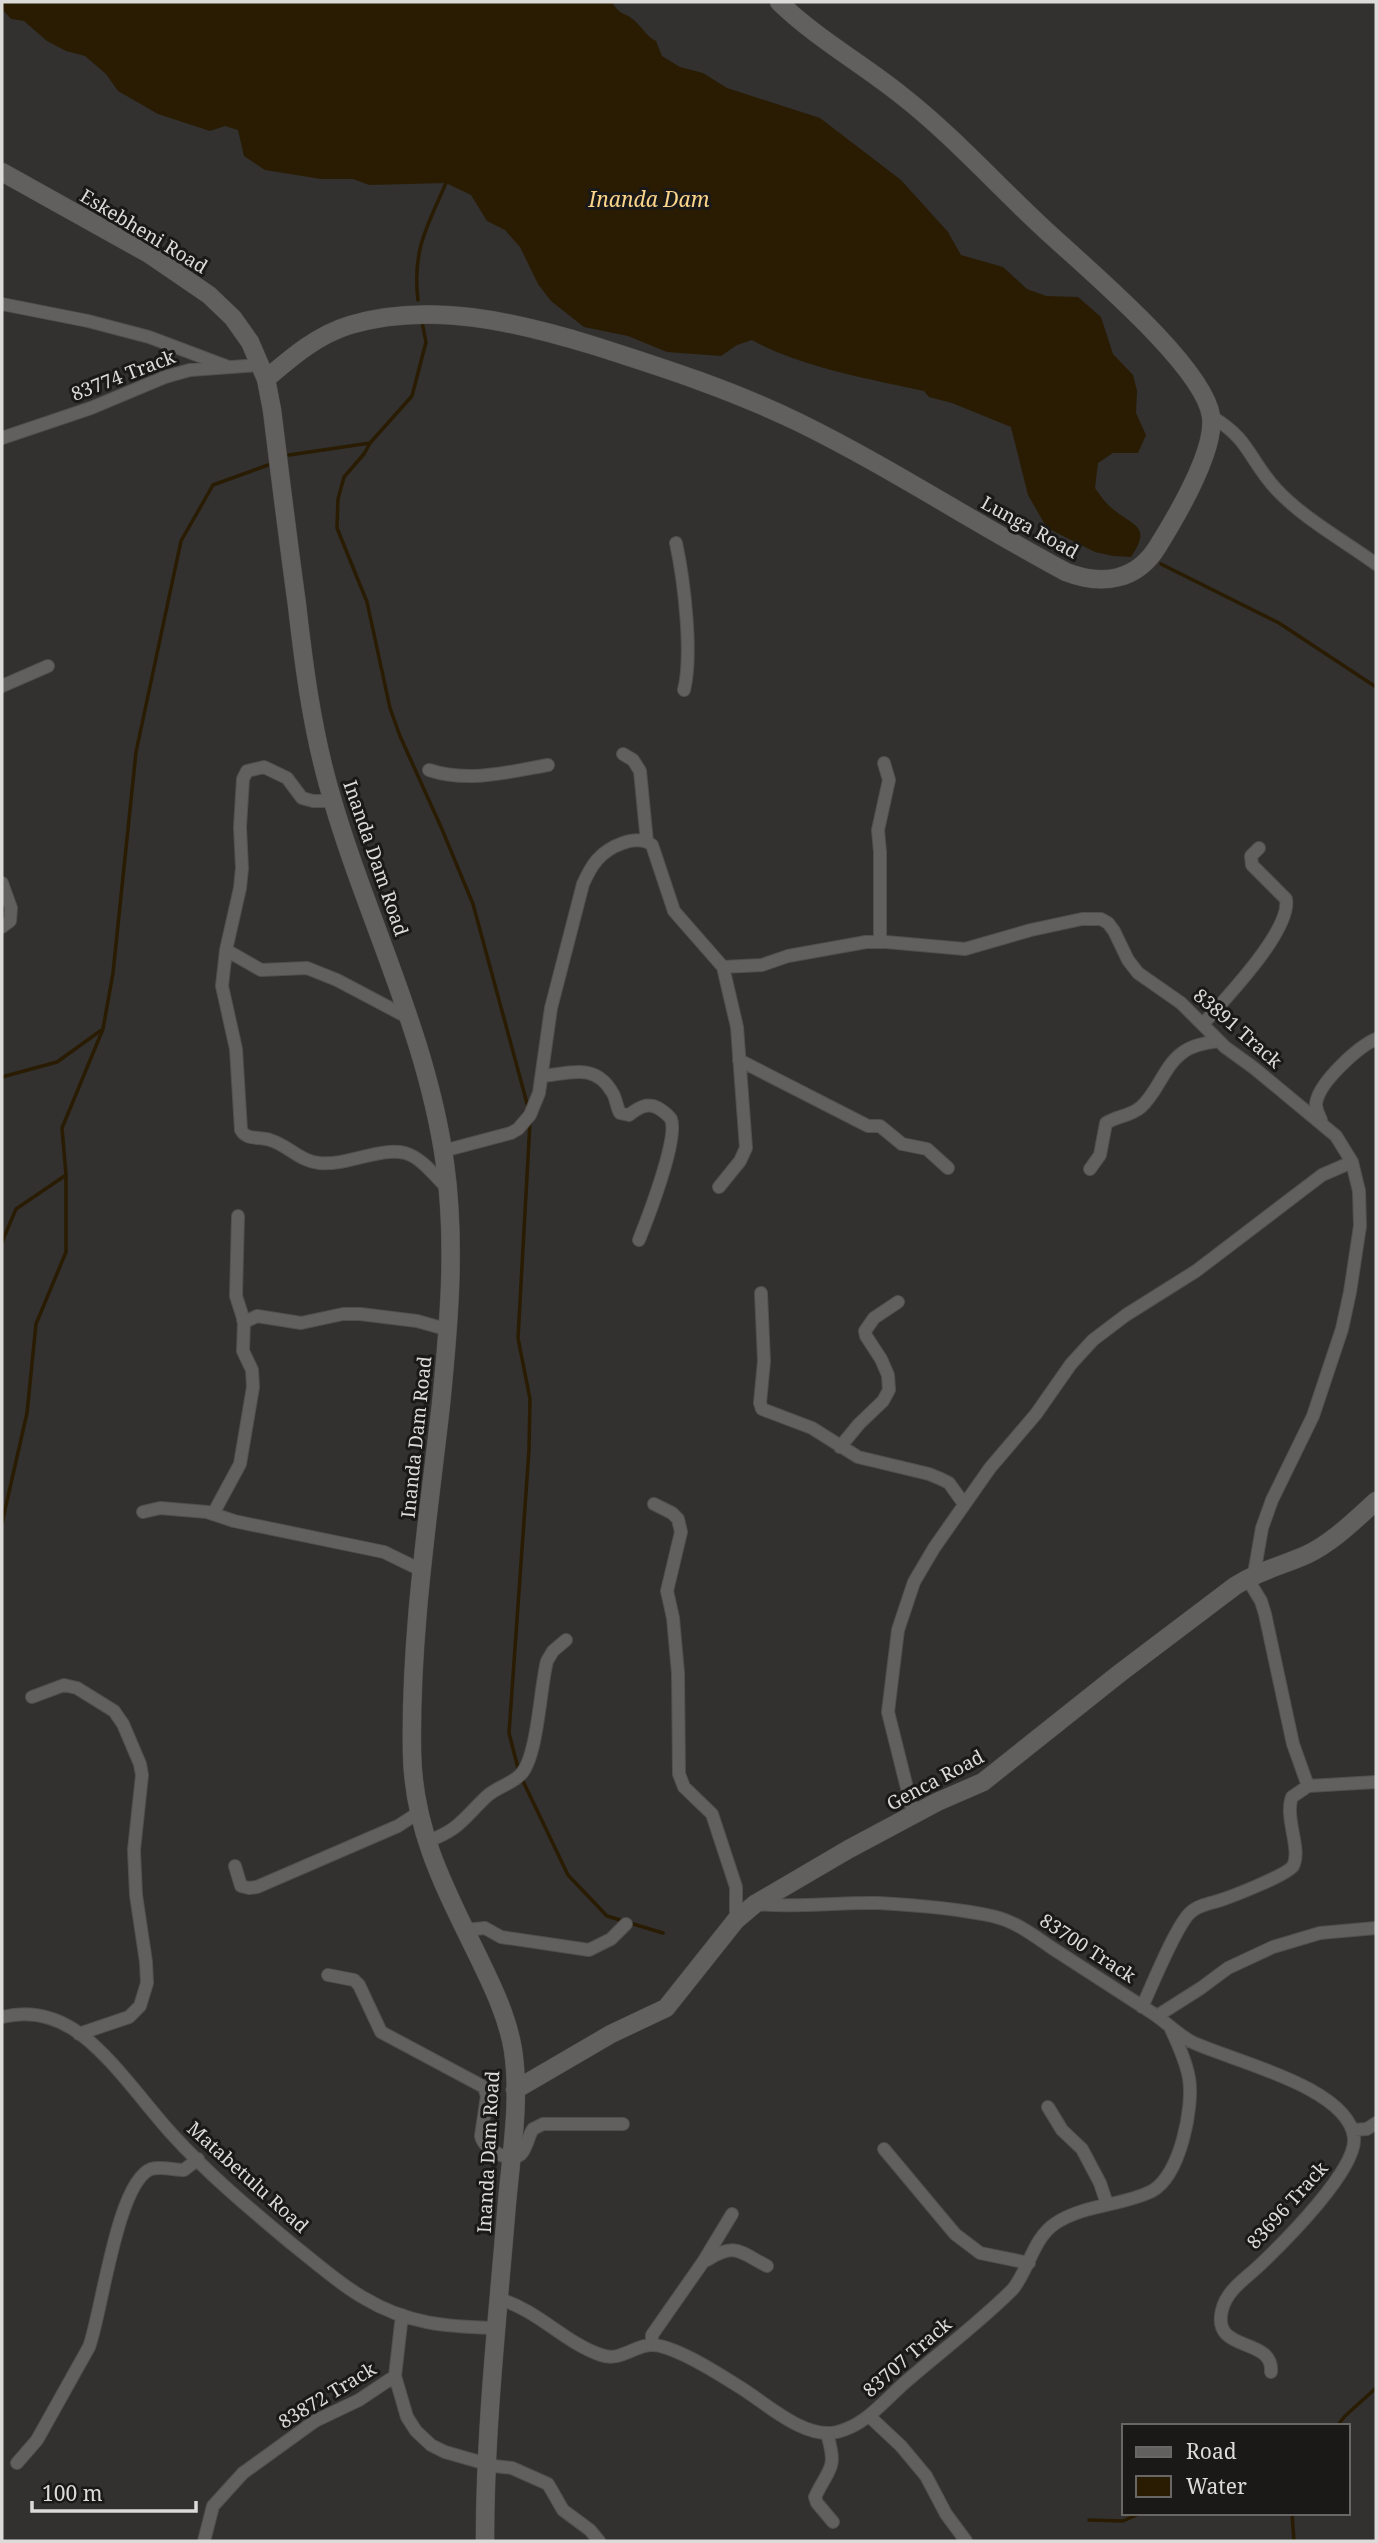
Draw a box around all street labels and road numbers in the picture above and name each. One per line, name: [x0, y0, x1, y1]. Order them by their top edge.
street label: Eskebheni Road: [75, 183, 213, 279]
street label: 83774 Track: [67, 343, 180, 407]
street label: Lunga Road: [977, 489, 1084, 565]
street label: Inanda Dam Road: [337, 777, 415, 939]
street label: 83891 Track: [1188, 982, 1288, 1074]
street label: Inanda Dam Road: [395, 1354, 437, 1519]
street label: Genca Road: [882, 1743, 989, 1817]
street label: 83700 Track: [1035, 1907, 1142, 1989]
street label: Inanda Dam Road: [471, 2070, 505, 2234]
street label: Matabetulu Road: [182, 2115, 315, 2239]
street label: 83696 Track: [1241, 2155, 1334, 2254]
street label: 83707 Track: [857, 2311, 957, 2403]
street label: 83872 Track: [273, 2355, 381, 2434]

